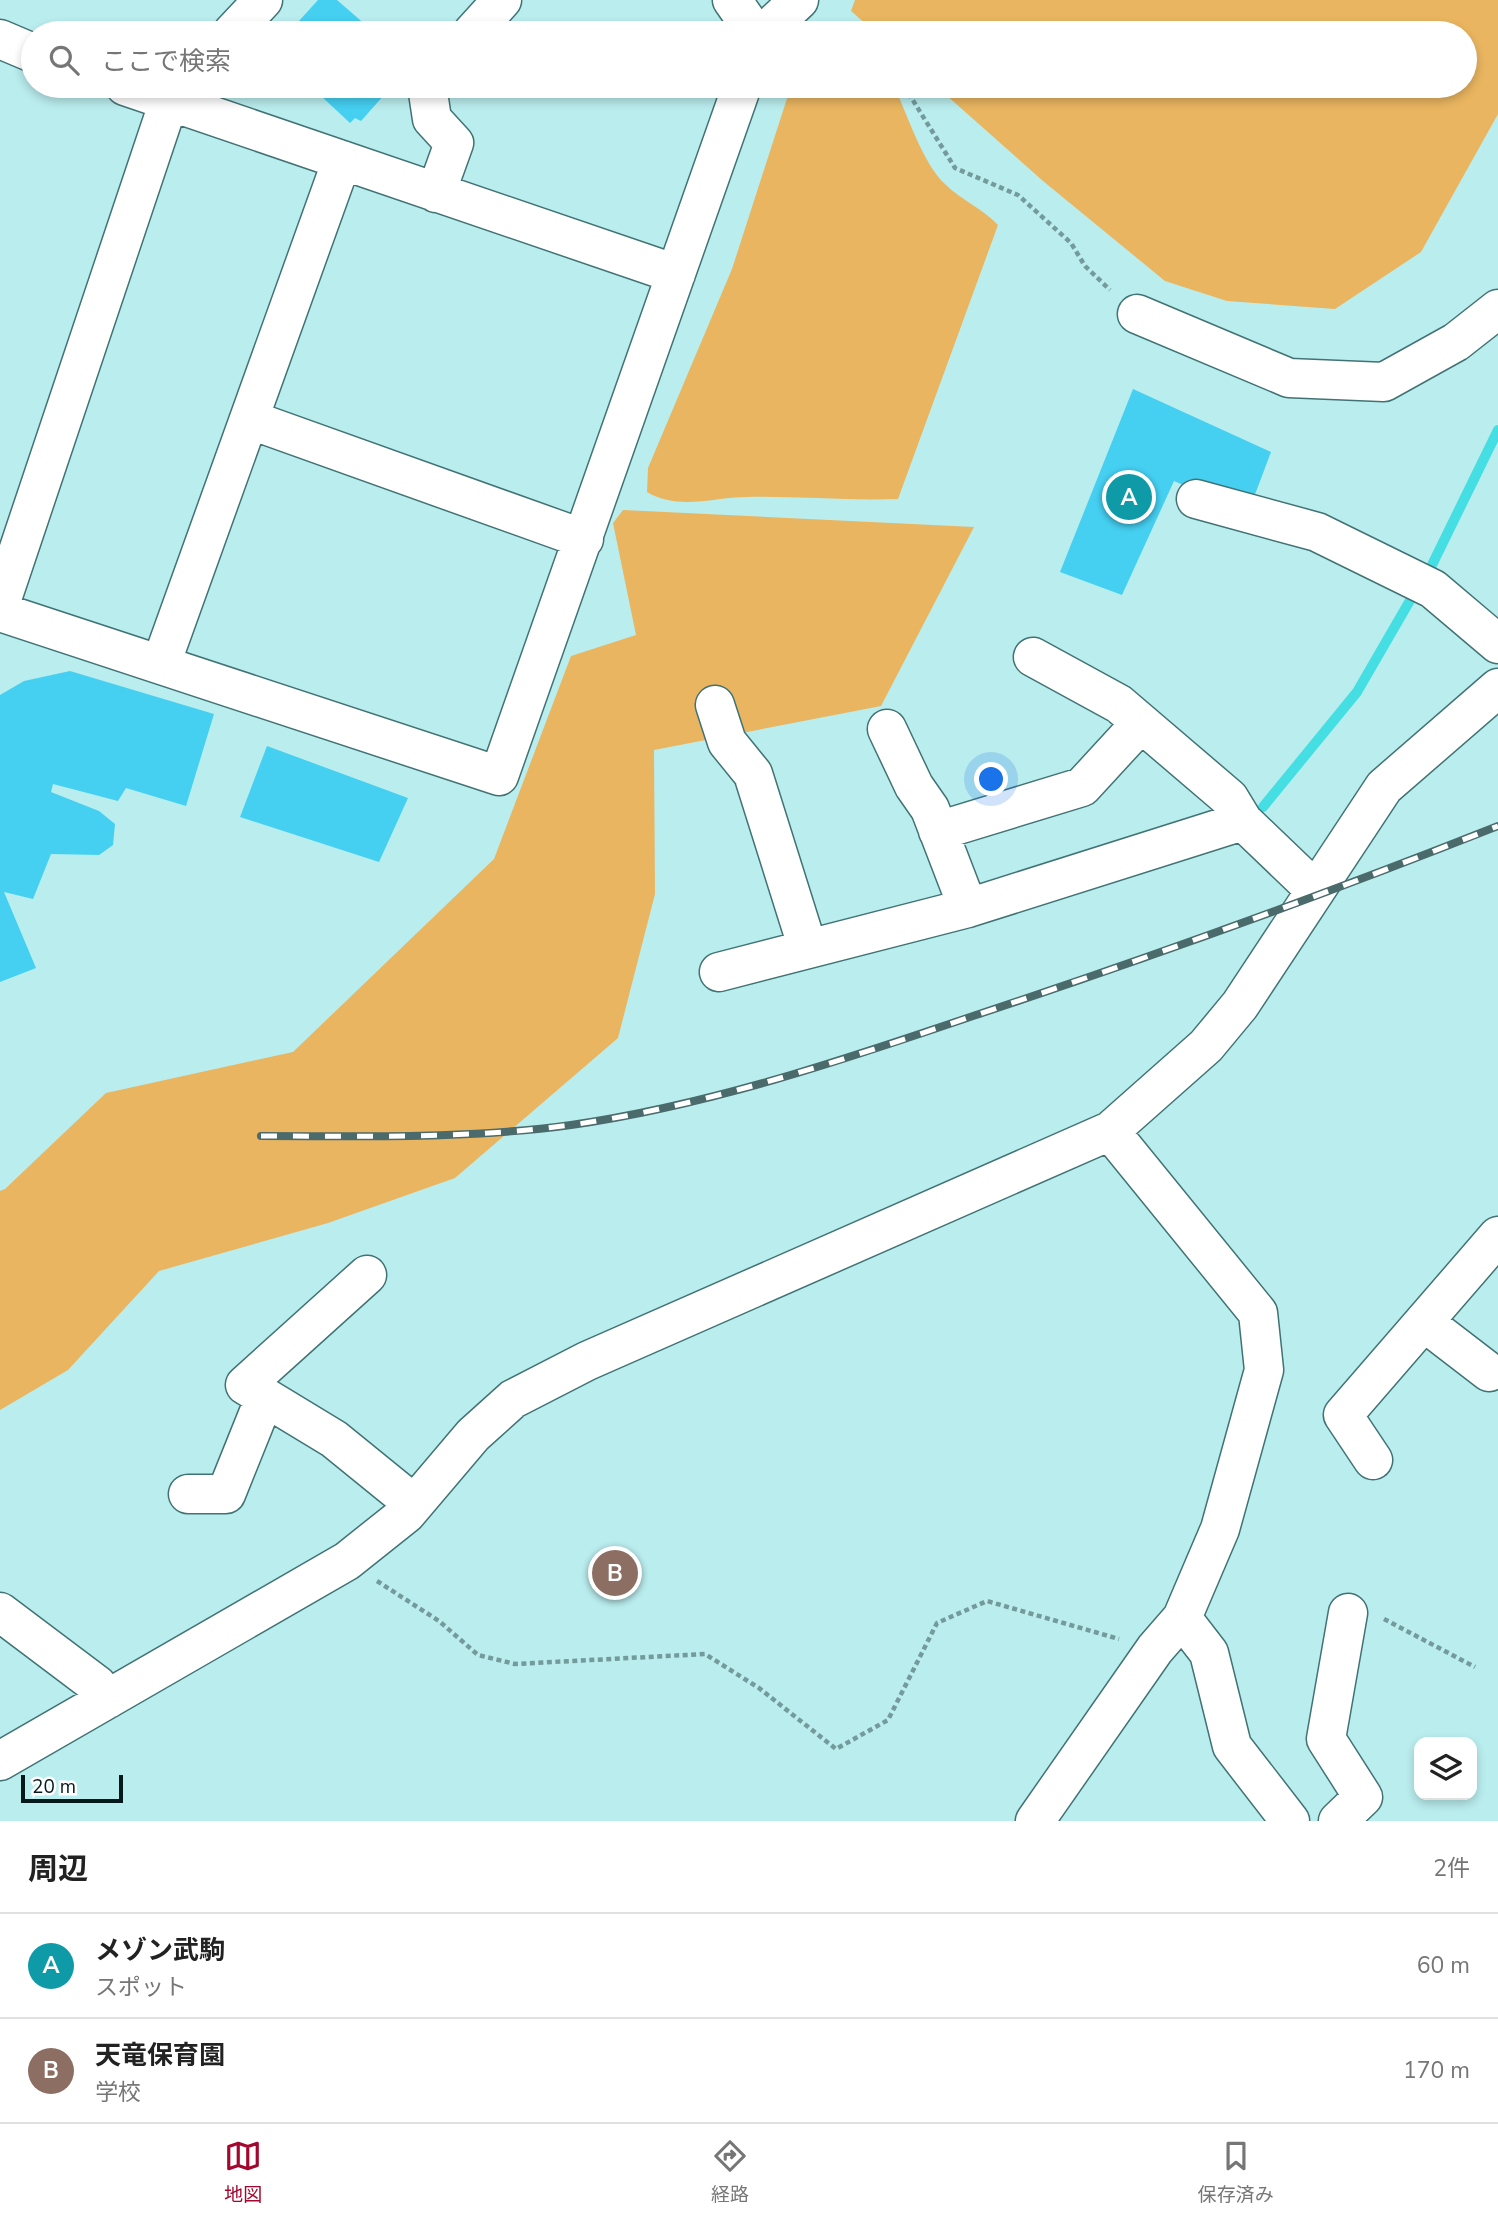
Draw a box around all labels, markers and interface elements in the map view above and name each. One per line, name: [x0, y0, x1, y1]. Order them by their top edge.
search box: [21, 21, 1477, 98]
icon: search: [45, 41, 83, 79]
text: ここで検索: [101, 44, 231, 79]
pin: A: [1106, 471, 1152, 523]
your location: [974, 762, 1008, 796]
pin: B: [592, 1547, 638, 1599]
map controls: [1414, 1737, 1477, 1800]
button: layers: [1414, 1737, 1477, 1800]
scale bar: [21, 1772, 122, 1804]
text: 20 m: [32, 1774, 76, 1800]
text: 周辺: [28, 1849, 88, 1890]
text: 2件: [1433, 1853, 1470, 1884]
text: メゾン武駒: [95, 1933, 225, 1968]
text: A: [42, 1950, 60, 1981]
text: 60 m: [1417, 1950, 1470, 1981]
text: スポット: [95, 1972, 187, 2003]
text: 天竜保育園: [95, 2038, 225, 2073]
text: B: [43, 2055, 59, 2086]
text: 170 m: [1403, 2055, 1470, 2086]
text: 学校: [95, 2077, 141, 2108]
tab: 地図: [224, 2137, 262, 2208]
tab: 経路: [711, 2137, 749, 2208]
tab: 保存済み: [1198, 2137, 1274, 2208]

